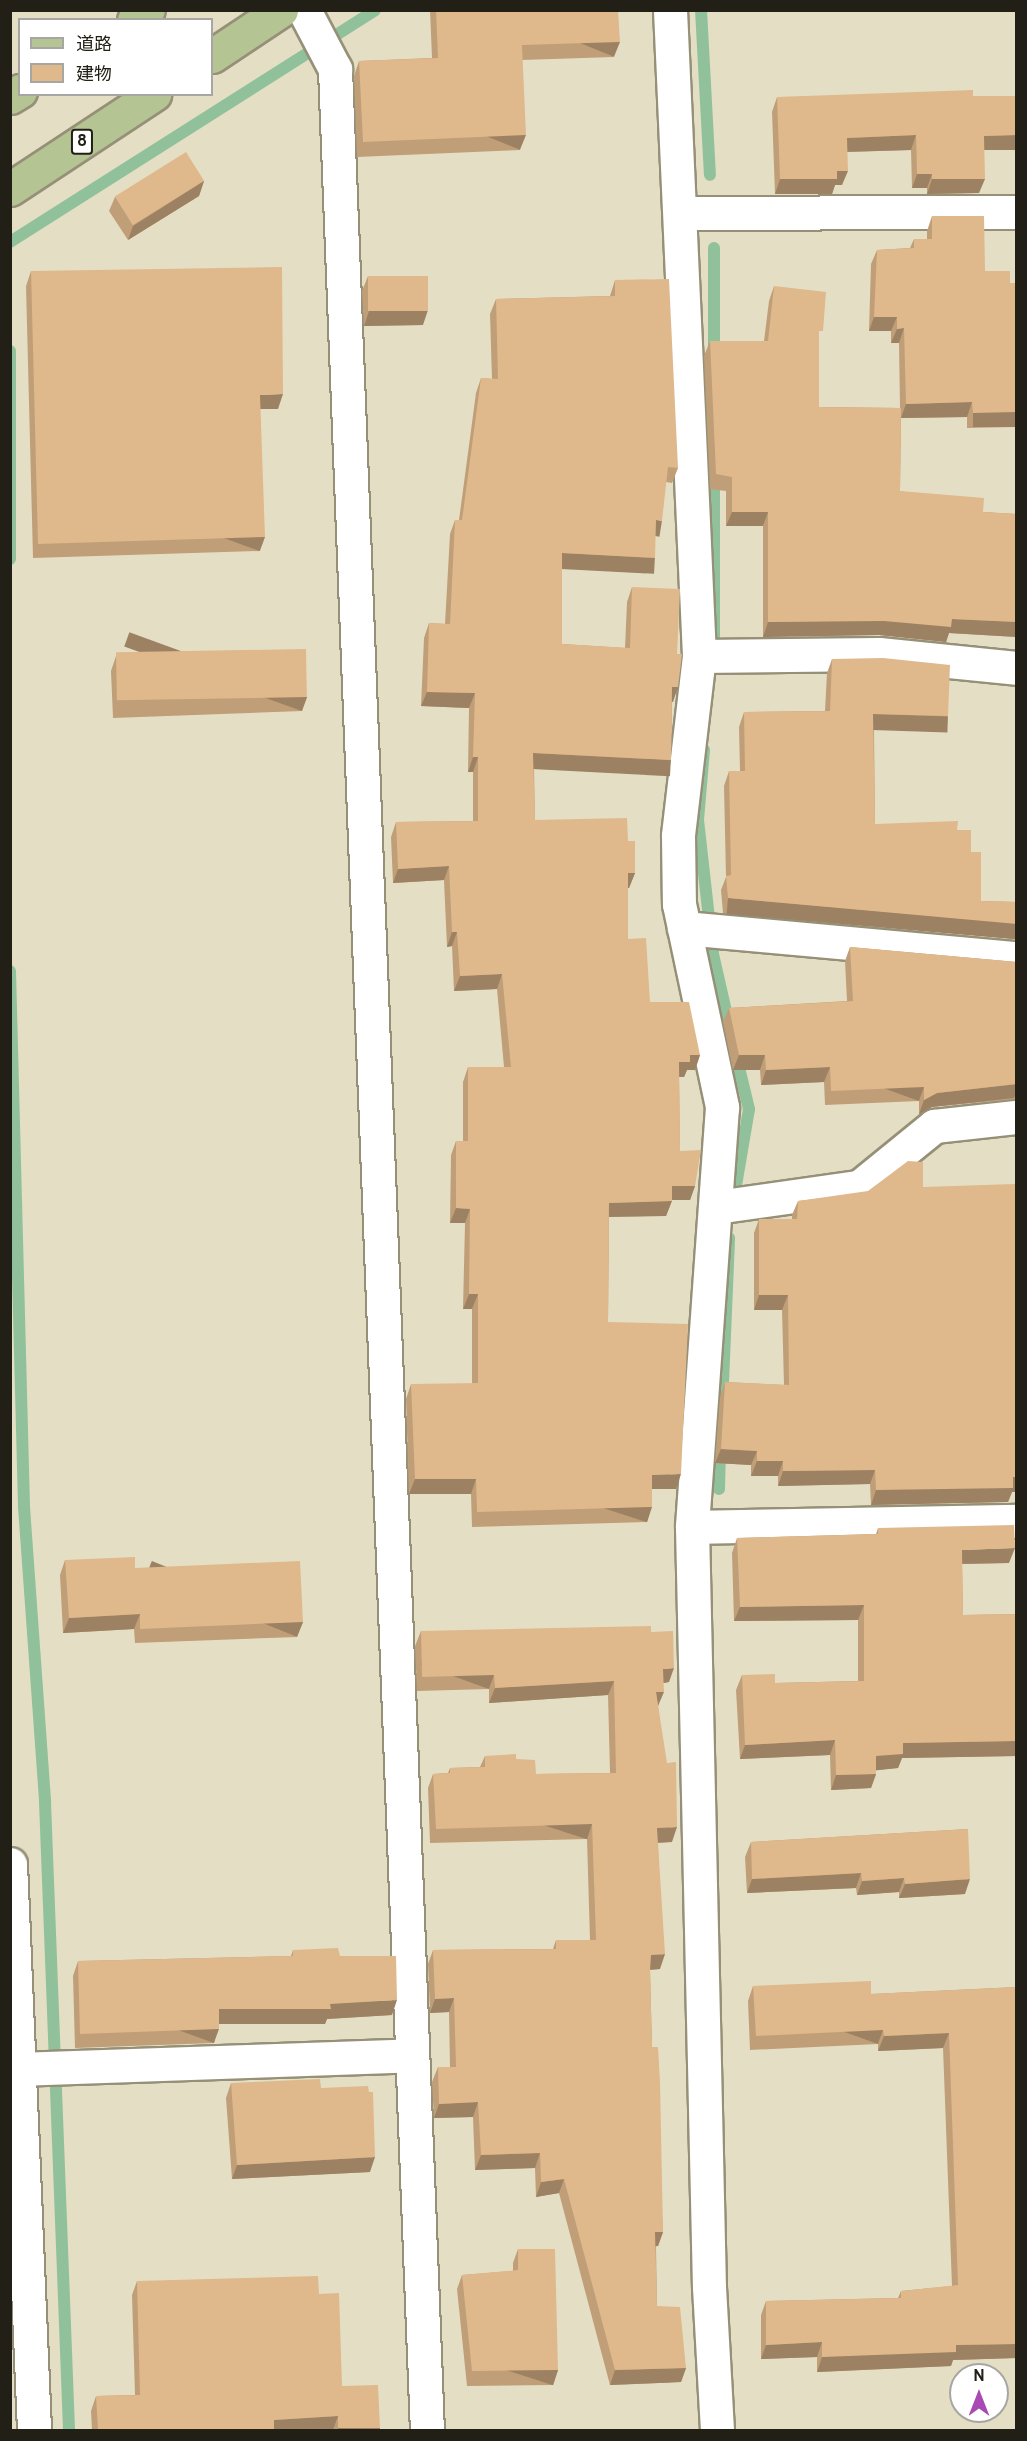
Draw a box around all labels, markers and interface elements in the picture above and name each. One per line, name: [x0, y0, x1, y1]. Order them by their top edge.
legend: [18, 18, 213, 96]
text: 道路: [76, 34, 112, 57]
text: 建物: [76, 64, 112, 87]
road number: 8: [70, 129, 94, 155]
north arrow: [949, 2363, 1009, 2423]
text: N: [973, 2367, 985, 2387]

